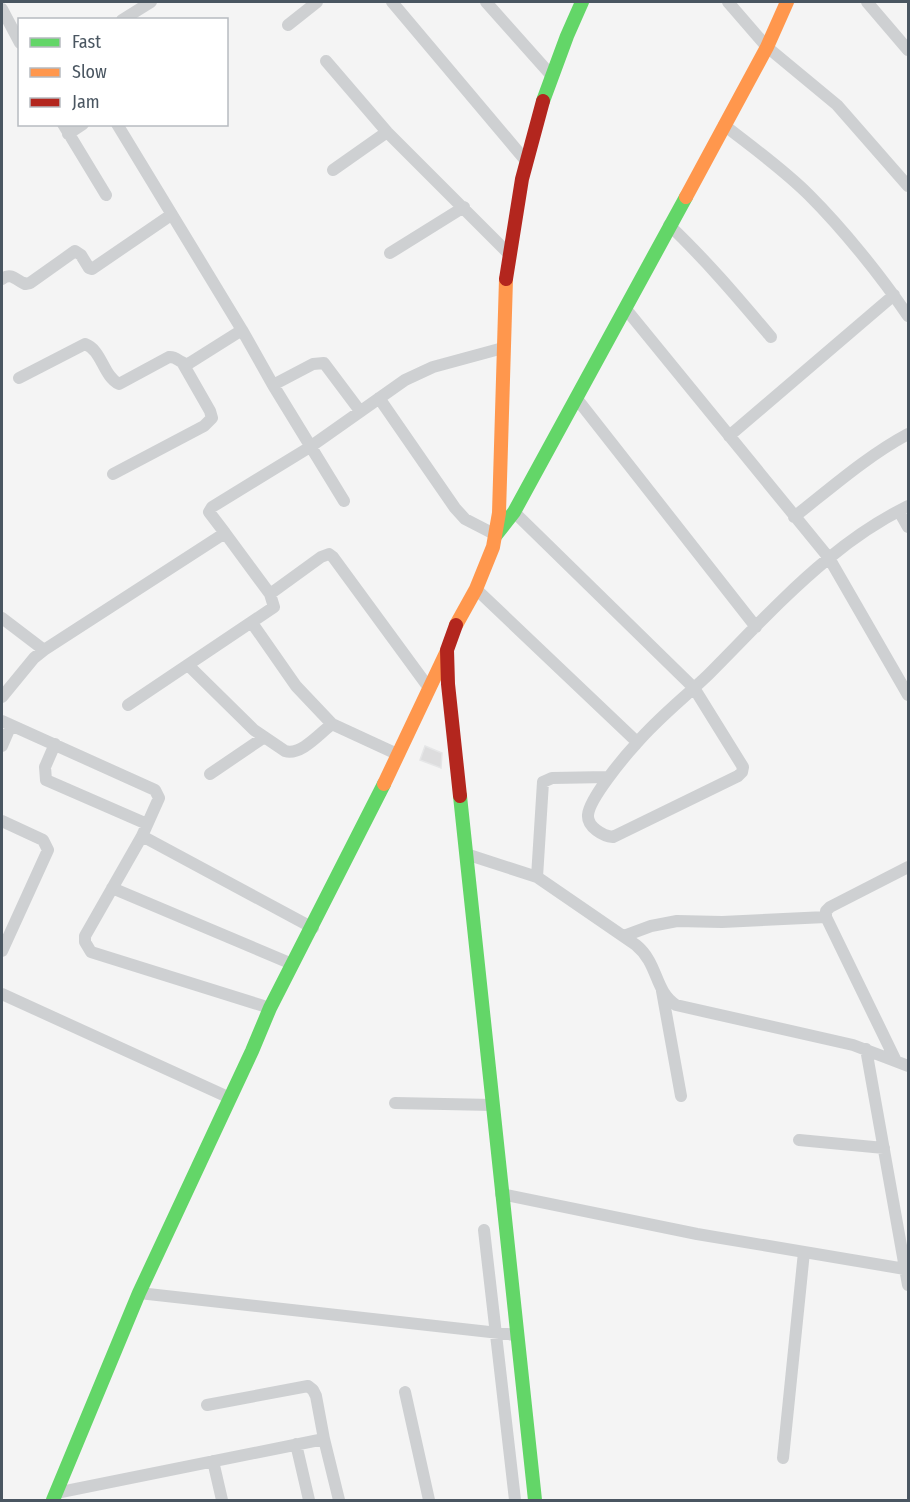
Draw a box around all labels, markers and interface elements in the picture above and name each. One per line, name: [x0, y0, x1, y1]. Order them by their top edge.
legend: [18, 18, 228, 126]
text: Fast: [72, 31, 101, 53]
text: Slow: [72, 61, 107, 83]
text: Jam: [72, 91, 100, 113]

